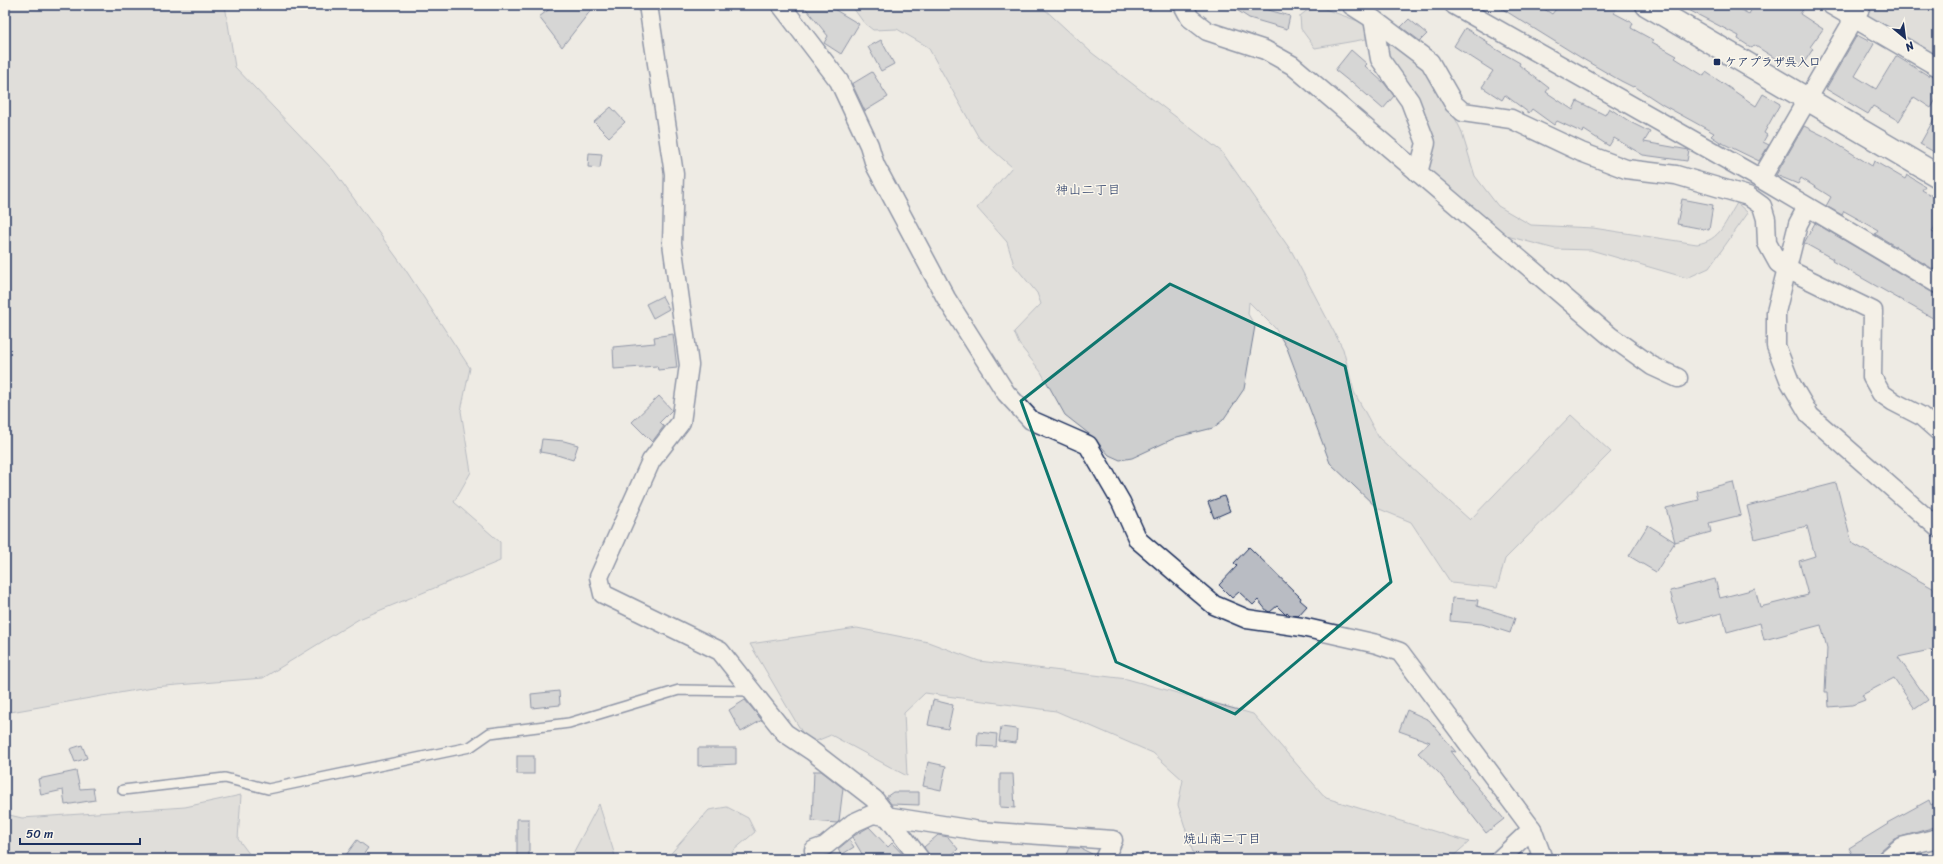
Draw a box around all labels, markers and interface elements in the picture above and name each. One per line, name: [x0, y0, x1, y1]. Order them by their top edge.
north arrow: [1885, 18, 1925, 58]
text: N: [1901, 36, 1918, 57]
place label: ケアプラザ呉入口: [1725, 51, 1821, 73]
marker: ケアプラザ呉入口: [1712, 57, 1722, 67]
district label: 神山二丁目: [1055, 178, 1121, 201]
scale bar: [20, 820, 140, 846]
text: 50 m: [26, 823, 53, 845]
district label: 焼山南二丁目: [1183, 827, 1261, 850]

